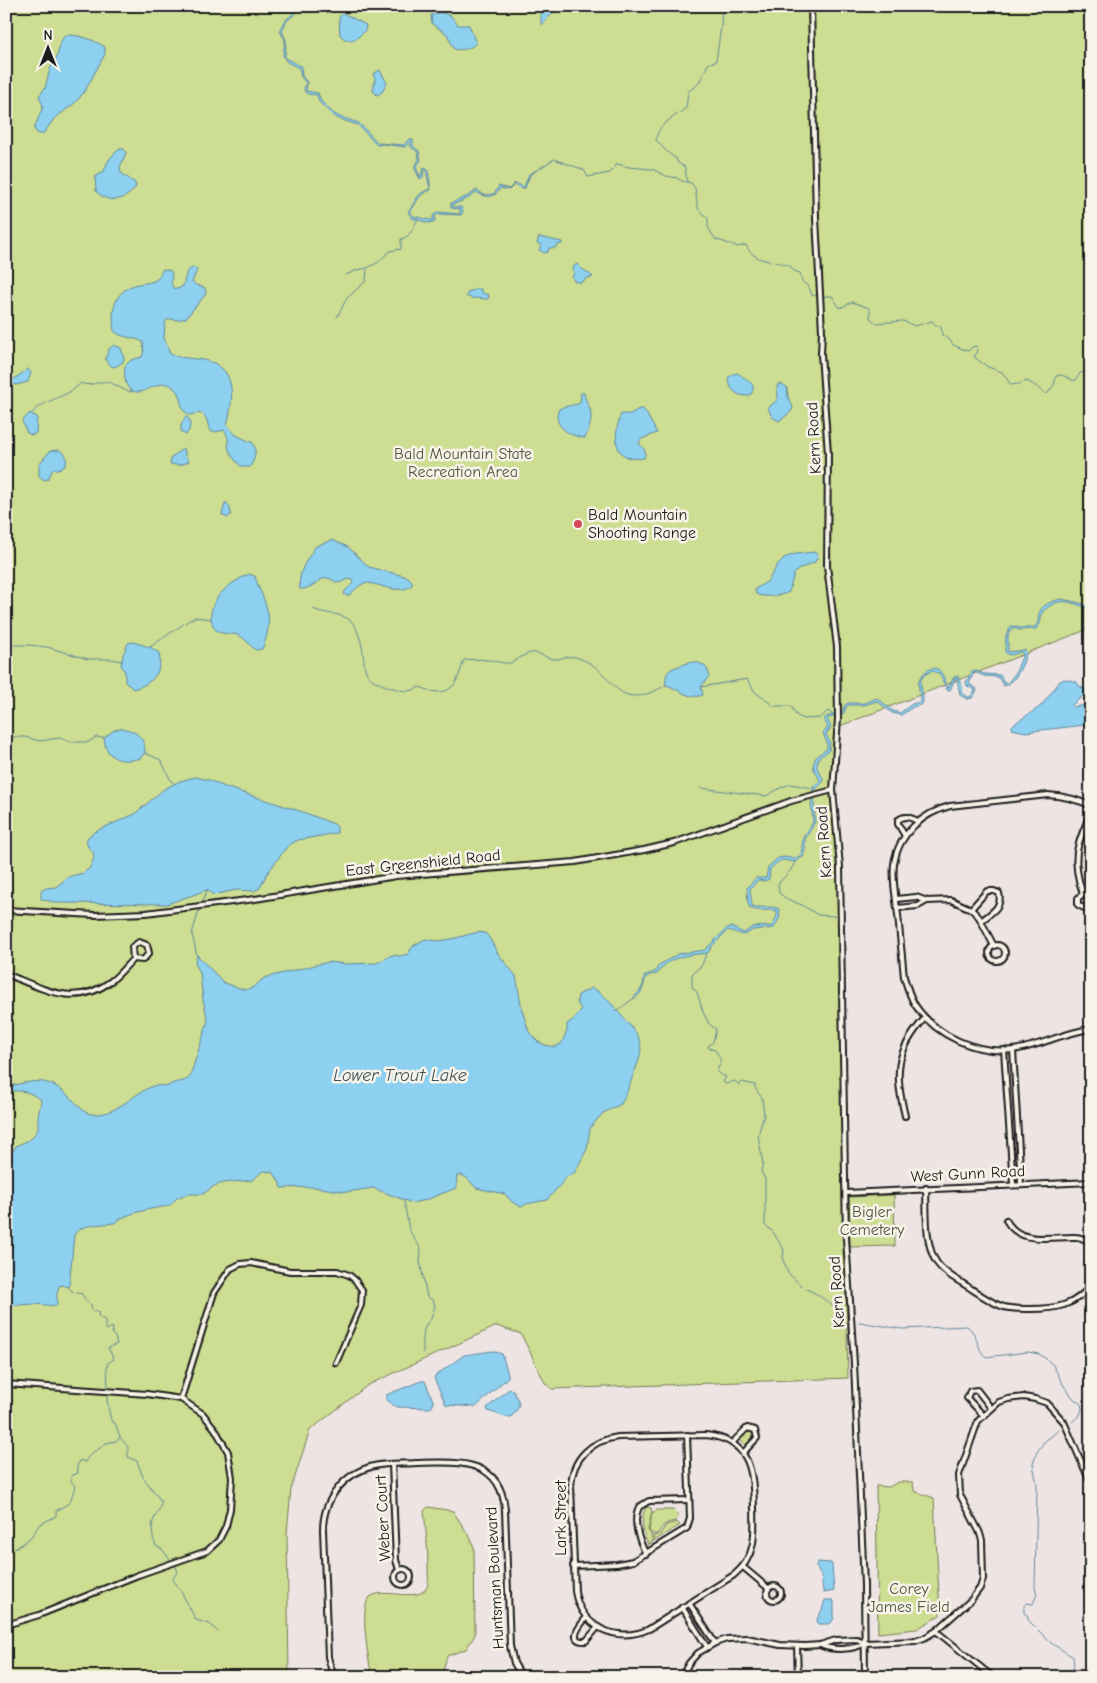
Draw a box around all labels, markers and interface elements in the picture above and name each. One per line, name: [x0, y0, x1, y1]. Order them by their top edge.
north arrow: [22, 22, 72, 72]
text: N: [43, 27, 53, 44]
street label: Kern Road: [803, 402, 825, 474]
park label: Bald Mountain State Recreation Area: [394, 445, 532, 481]
place label: Bald Mountain Shooting Range: [588, 506, 696, 542]
marker: Bald Mountain Shooting Range: [572, 518, 584, 530]
street label: Kern Road: [813, 805, 835, 879]
street label: East Greenshield Road: [345, 846, 501, 880]
water label: Lower Trout Lake: [333, 1065, 467, 1086]
street label: West Gunn Road: [910, 1162, 1026, 1186]
park label: Bigler Cemetery: [840, 1203, 905, 1239]
street label: Kern Road: [826, 1255, 848, 1329]
street label: Weber Court: [372, 1474, 394, 1562]
street label: Lark Street: [552, 1480, 570, 1556]
street label: Huntsman Boulevard: [482, 1506, 508, 1650]
park label: Corey James Field: [868, 1580, 950, 1616]

